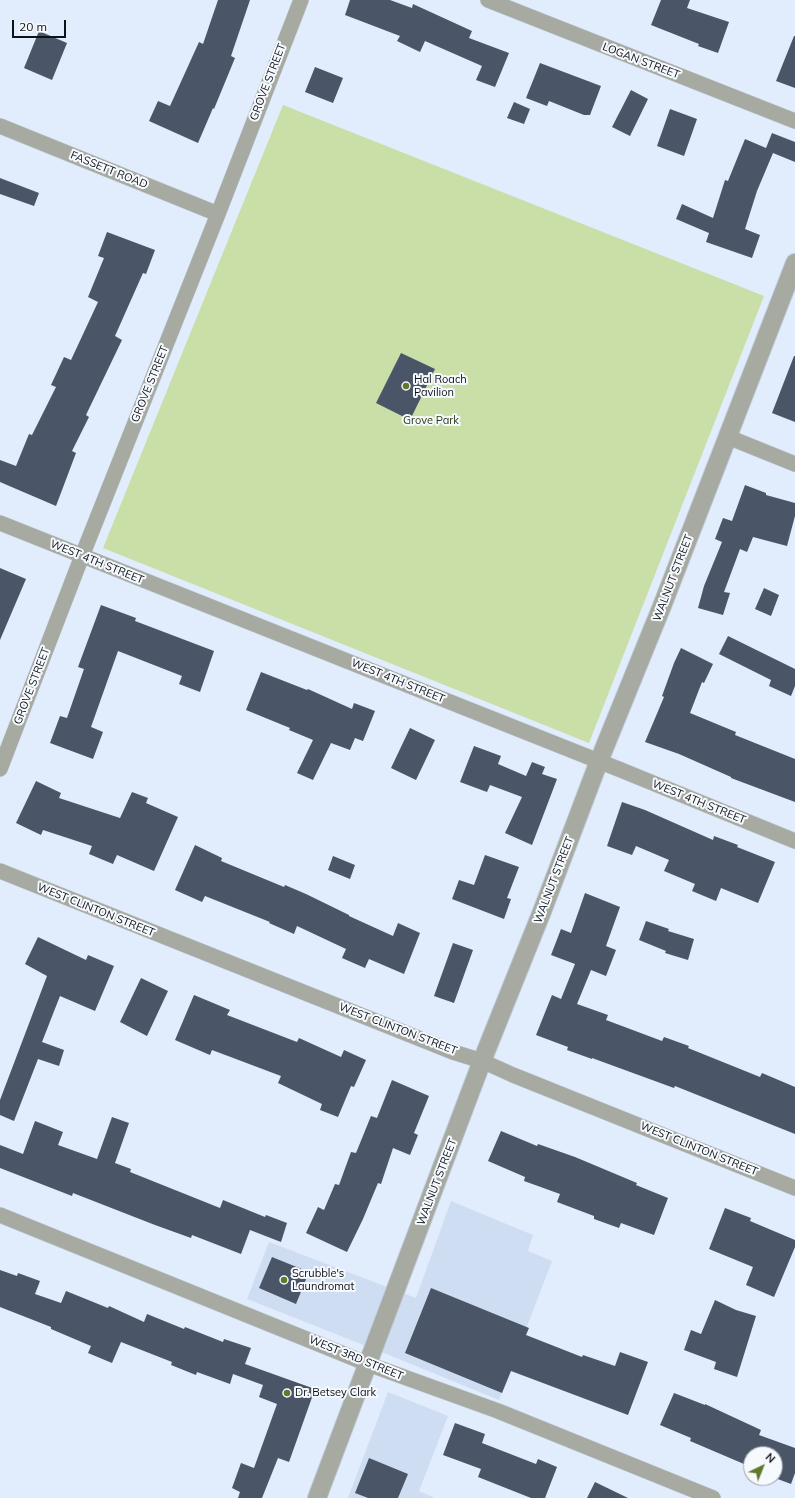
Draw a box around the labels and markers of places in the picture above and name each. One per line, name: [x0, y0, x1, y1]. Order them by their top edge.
place label: Hal Roach Pavilion: [414, 373, 467, 399]
marker: Hal Roach Pavilion: [401, 381, 411, 391]
place label: Scrubble's Laundromat: [292, 1267, 354, 1293]
marker: Scrubble's Laundromat: [279, 1275, 289, 1285]
place label: Dr. Betsey Clark: [295, 1386, 376, 1400]
marker: Dr. Betsey Clark: [282, 1388, 292, 1398]

